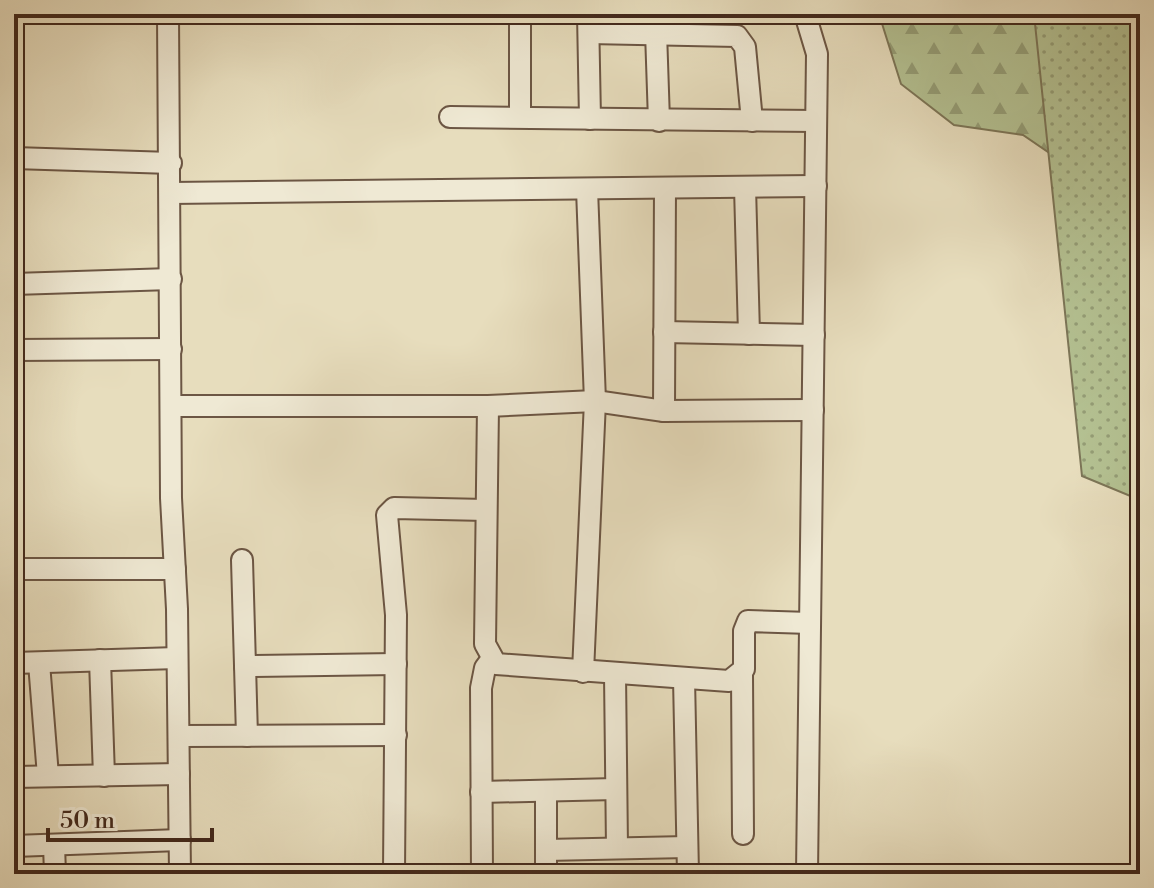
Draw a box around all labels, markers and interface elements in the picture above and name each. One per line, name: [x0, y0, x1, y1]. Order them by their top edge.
scale bar: [48, 792, 212, 842]
text: 50 m: [60, 806, 115, 836]

